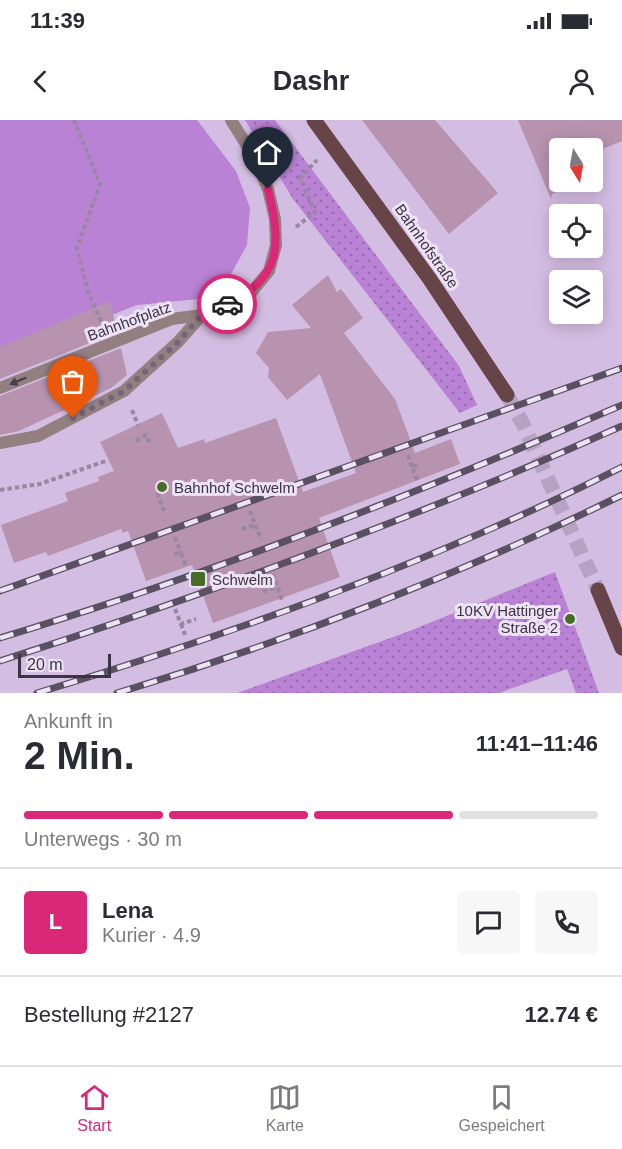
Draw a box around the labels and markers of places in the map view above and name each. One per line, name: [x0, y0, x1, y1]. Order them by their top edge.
pin: [242, 127, 293, 189]
pin: [47, 356, 98, 418]
place label: Bahnhof Schwelm: [174, 479, 295, 496]
marker: Bahnhof Schwelm: [155, 480, 169, 494]
marker: Schwelm: [189, 570, 207, 588]
place label: Schwelm: [212, 571, 273, 588]
place label: 10KV Hattinger Straße 2: [456, 602, 558, 636]
marker: 10KV Hattinger Straße 2: [563, 612, 577, 626]

